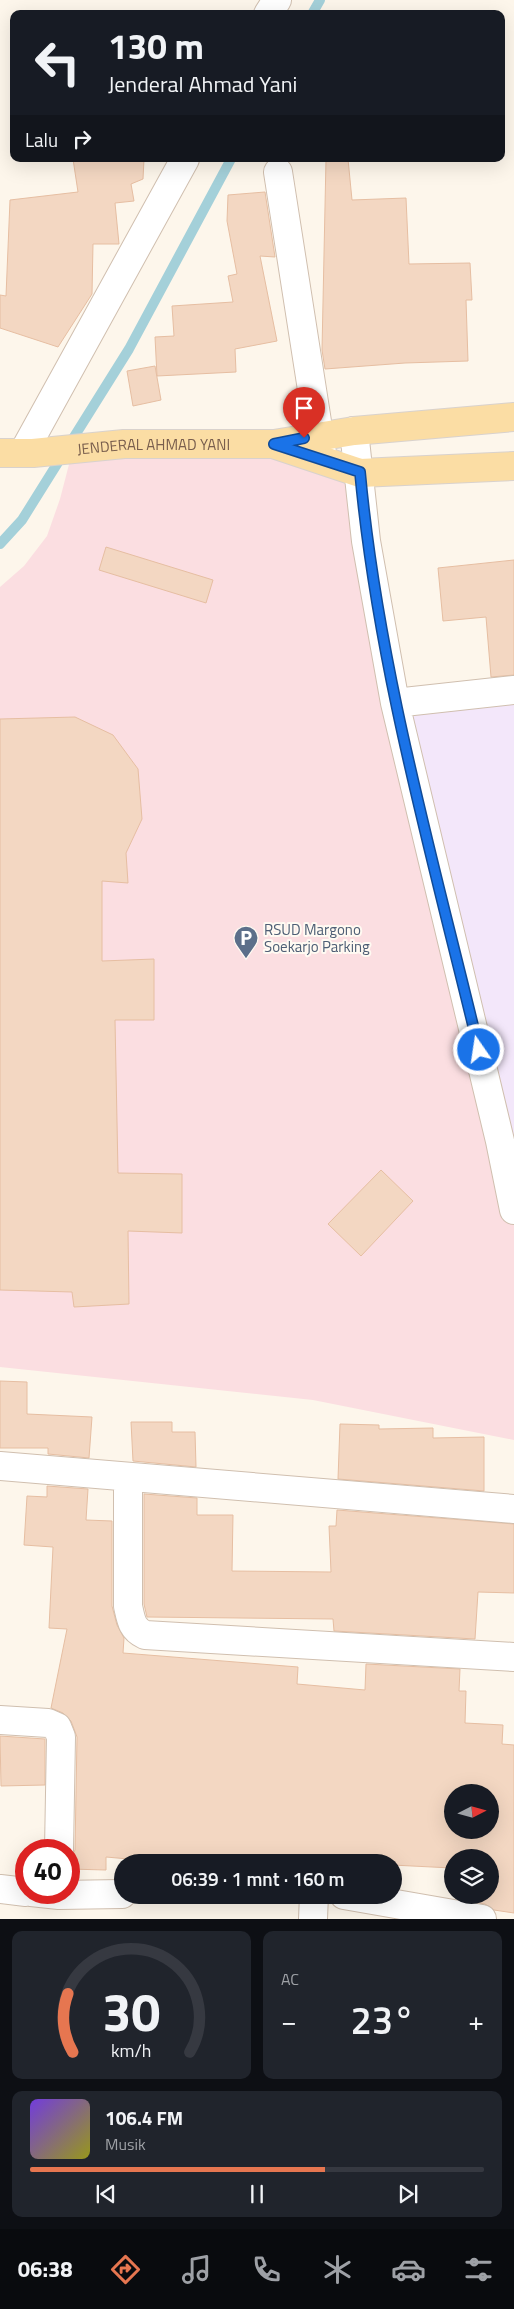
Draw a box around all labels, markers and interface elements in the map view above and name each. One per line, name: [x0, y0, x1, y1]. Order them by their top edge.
text: 130 m: [108, 19, 204, 73]
icon: left: [25, 30, 90, 95]
text: Jenderal Ahmad Yani: [108, 67, 297, 101]
text: Lalu: [25, 125, 58, 154]
icon: right: [68, 125, 96, 153]
pin: [283, 387, 325, 438]
icon: arrive: [290, 394, 318, 422]
street label: JENDERAL AHMAD YANI: [76, 432, 230, 460]
place label: RSUD Margono Soekarjo Parking: [264, 918, 370, 958]
parking icon: RSUD Margono Soekarjo Parking: [233, 925, 259, 959]
position arrow: [452, 1023, 504, 1075]
north arrow: [444, 1784, 499, 1839]
map controls: [444, 1784, 499, 1904]
speed limit sign: 40: [15, 1839, 80, 1904]
button: layers: [444, 1849, 499, 1904]
text: 06:39 · 1 mnt · 160 m: [172, 1864, 344, 1893]
text: AC: [281, 1967, 299, 1991]
text: 30: [102, 1972, 161, 2051]
text: 23°: [351, 1991, 414, 2049]
text: −: [281, 1999, 297, 2042]
text: +: [468, 1999, 484, 2042]
text: km/h: [111, 2037, 152, 2064]
text: 106.4 FM: [105, 2103, 183, 2132]
text: Musik: [105, 2132, 146, 2156]
icon: previous: [92, 2180, 120, 2208]
icon: pause: [243, 2180, 271, 2208]
icon: next: [394, 2180, 422, 2208]
text: 06:38: [18, 2252, 73, 2286]
icon: directions: [108, 2252, 143, 2287]
icon: music: [179, 2252, 214, 2287]
icon: phone: [249, 2252, 284, 2287]
icon: climate: [320, 2252, 355, 2287]
icon: car: [391, 2252, 426, 2287]
icon: filters: [461, 2252, 496, 2287]

